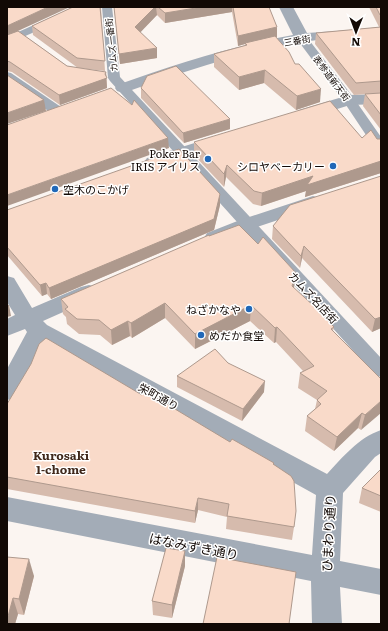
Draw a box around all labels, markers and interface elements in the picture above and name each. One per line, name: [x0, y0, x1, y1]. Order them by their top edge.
north arrow: [336, 12, 376, 52]
street label: カムズ一番街: [101, 17, 121, 73]
street label: 三番街: [282, 31, 312, 49]
text: N: [351, 35, 361, 51]
street label: 表参道新天街: [310, 52, 354, 104]
place label: Poker Bar IRIS アイリス: [131, 145, 201, 174]
marker: Poker Bar IRIS アイリス: [203, 154, 213, 164]
place label: シロヤベーカリー: [237, 158, 325, 174]
marker: シロヤベーカリー: [328, 161, 338, 171]
place label: 空木のこかげ: [63, 181, 129, 197]
marker: 空木のこかげ: [50, 184, 60, 194]
street label: カムズ名店街: [286, 267, 342, 327]
place label: ねざかなや: [186, 301, 241, 317]
marker: ねざかなや: [244, 304, 254, 314]
place label: めだか食堂: [209, 327, 264, 343]
marker: めだか食堂: [196, 330, 206, 340]
street label: 栄町通り: [136, 378, 182, 414]
district label: Kurosaki 1-chome: [33, 446, 90, 478]
street label: ひまわり通り: [316, 494, 340, 572]
street label: はなみずき通り: [148, 528, 240, 564]

